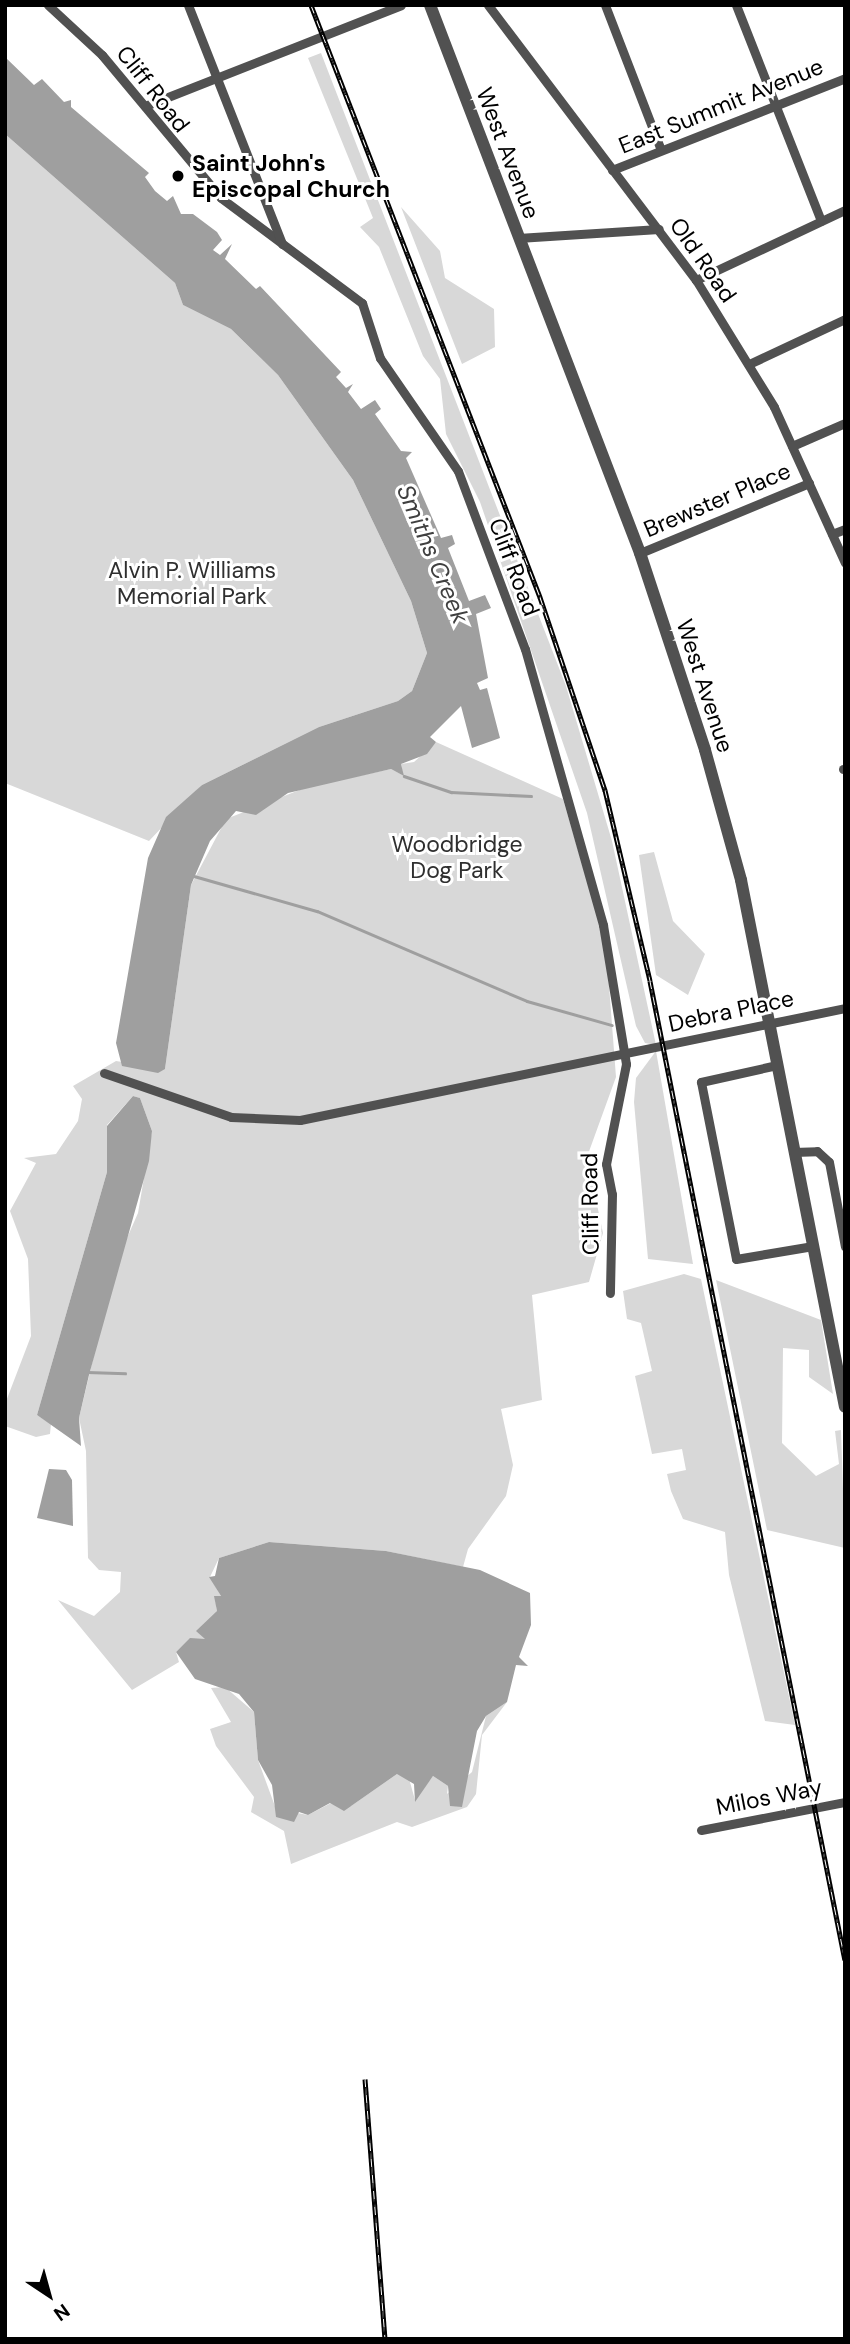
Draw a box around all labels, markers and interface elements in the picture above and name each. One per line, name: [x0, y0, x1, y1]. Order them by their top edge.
street label: Cliff Road: [111, 40, 195, 138]
street label: East Summit Avenue: [615, 52, 827, 160]
street label: West Avenue: [470, 83, 546, 223]
place label: Saint John's Episcopal Church: [192, 149, 390, 203]
marker: Saint John's Episcopal Church: [170, 168, 186, 184]
street label: Old Road: [664, 212, 742, 308]
street label: Brewster Place: [639, 457, 795, 543]
water label: Smiths Creek: [391, 480, 475, 628]
street label: Cliff Road: [483, 514, 545, 620]
park label: Alvin P. Williams Memorial Park: [108, 556, 276, 610]
street label: West Avenue: [670, 616, 740, 756]
park label: Woodbridge Dog Park: [391, 830, 523, 884]
street label: Debra Place: [666, 984, 796, 1038]
street label: Cliff Road: [575, 1153, 605, 1255]
street label: Milos Way: [714, 1773, 824, 1821]
north arrow: [14, 2260, 84, 2330]
text: N: [49, 2298, 75, 2327]

